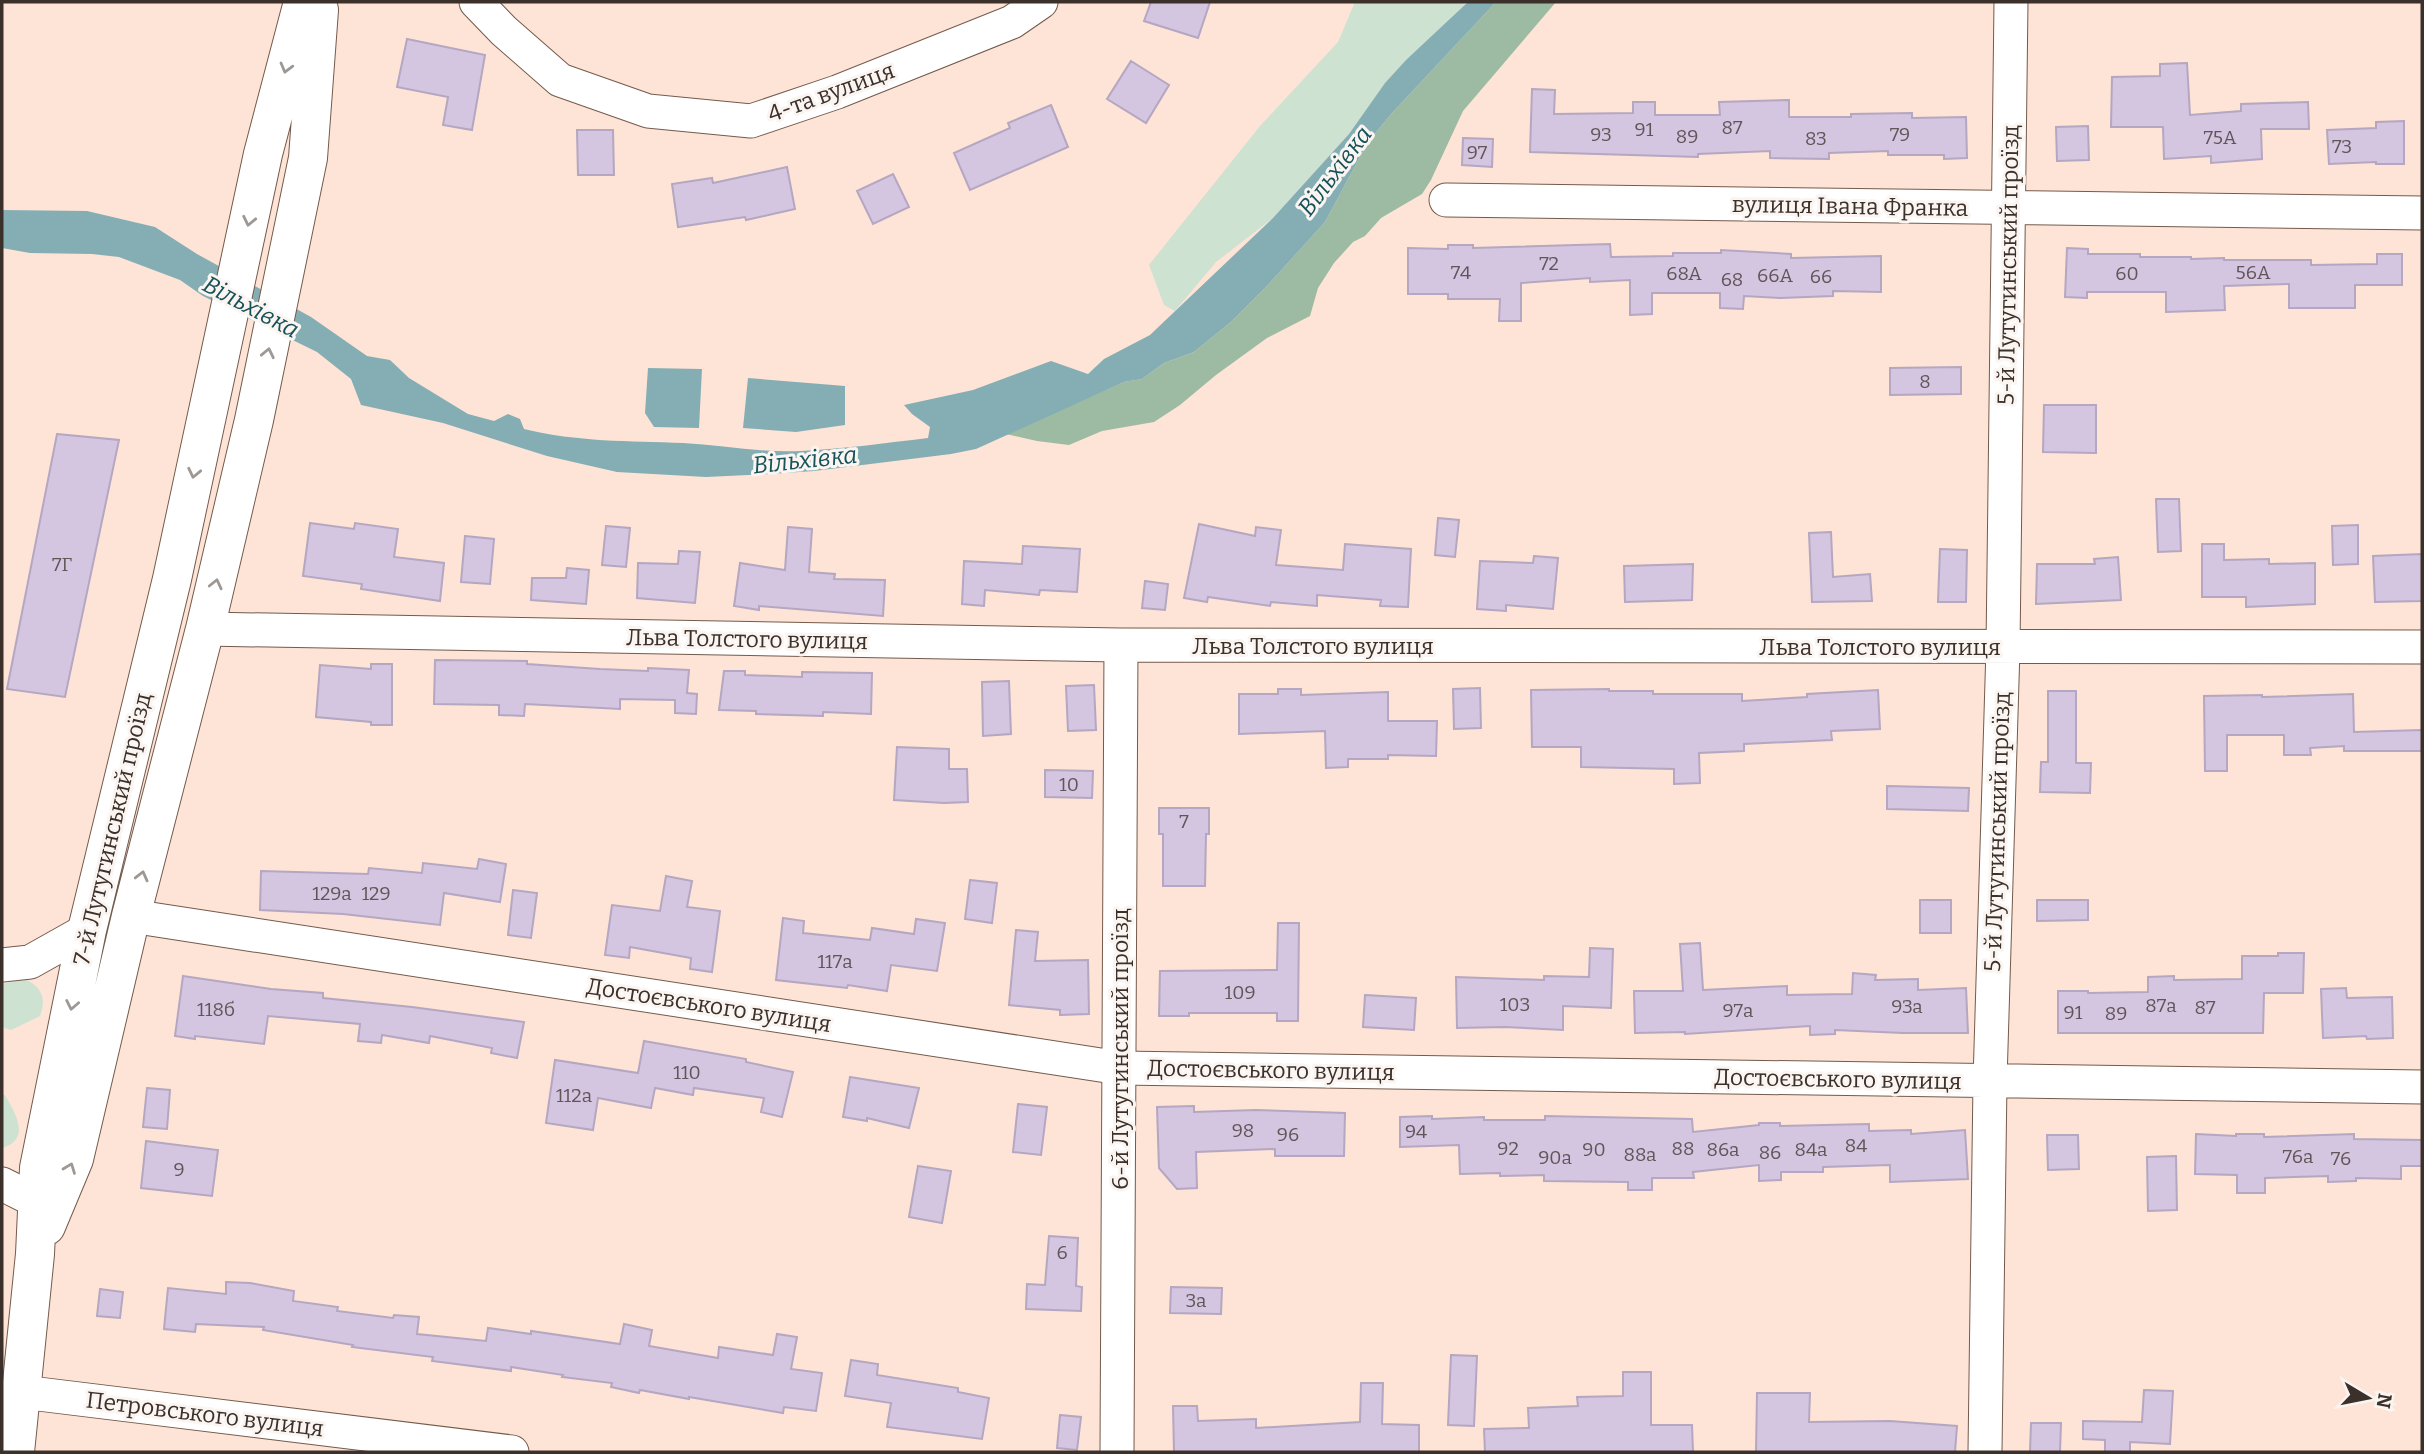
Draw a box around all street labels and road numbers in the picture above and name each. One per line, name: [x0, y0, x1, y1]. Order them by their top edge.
street label: 4-та вулиця: [764, 56, 898, 128]
street label: 5-й Лутугинський проїзд: [1992, 125, 2024, 405]
street label: вулиця Івана Франка: [1732, 190, 1969, 222]
street label: Льва Толстого вулиця: [626, 623, 868, 655]
street label: Льва Толстого вулиця: [1192, 632, 1434, 660]
street label: Льва Толстого вулиця: [1759, 633, 2001, 661]
street label: 7-й Лутугинський проїзд: [67, 690, 157, 968]
street label: 5-й Лутугинський проїзд: [1978, 691, 2016, 973]
street label: 6-й Лутугинський проїзд: [1106, 908, 1134, 1190]
street label: Достоєвського вулиця: [585, 972, 833, 1038]
street label: Достоєвського вулиця: [1147, 1054, 1395, 1086]
street label: Достоєвського вулиця: [1714, 1063, 1962, 1095]
street label: Петровського вулиця: [85, 1386, 325, 1442]

